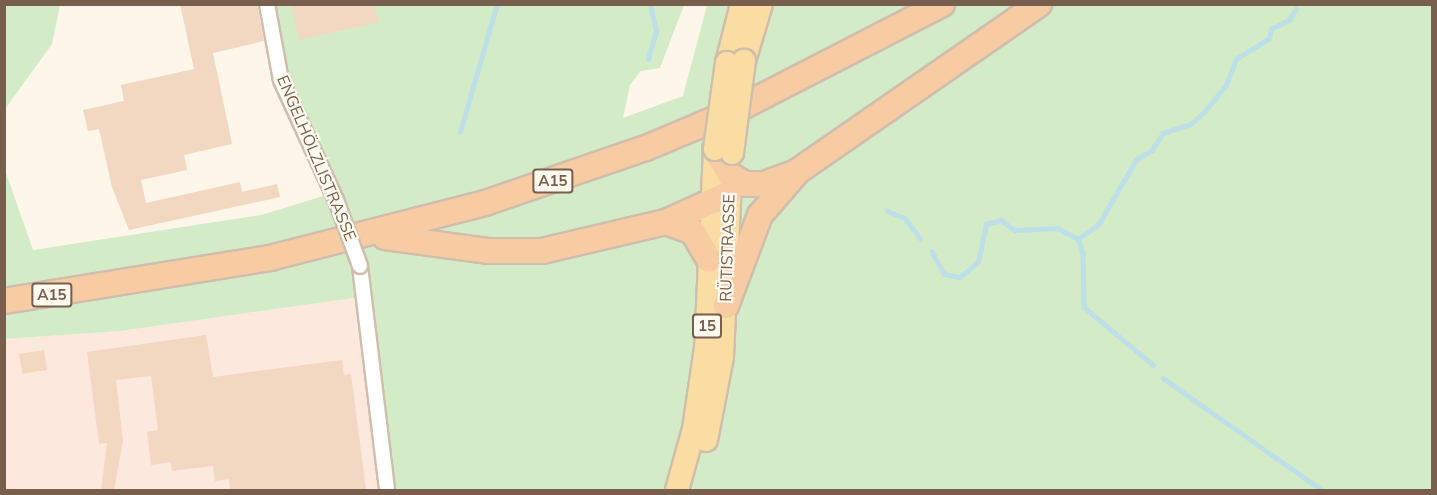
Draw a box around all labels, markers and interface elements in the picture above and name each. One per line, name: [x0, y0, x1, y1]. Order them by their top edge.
street label: ENGELHÖLZLISTRASSE: [273, 72, 361, 244]
road number: A15: [532, 169, 574, 193]
street label: RÜTISTRASSE: [716, 194, 738, 302]
road number: A15: [31, 283, 73, 307]
road number: 15: [692, 314, 722, 338]

